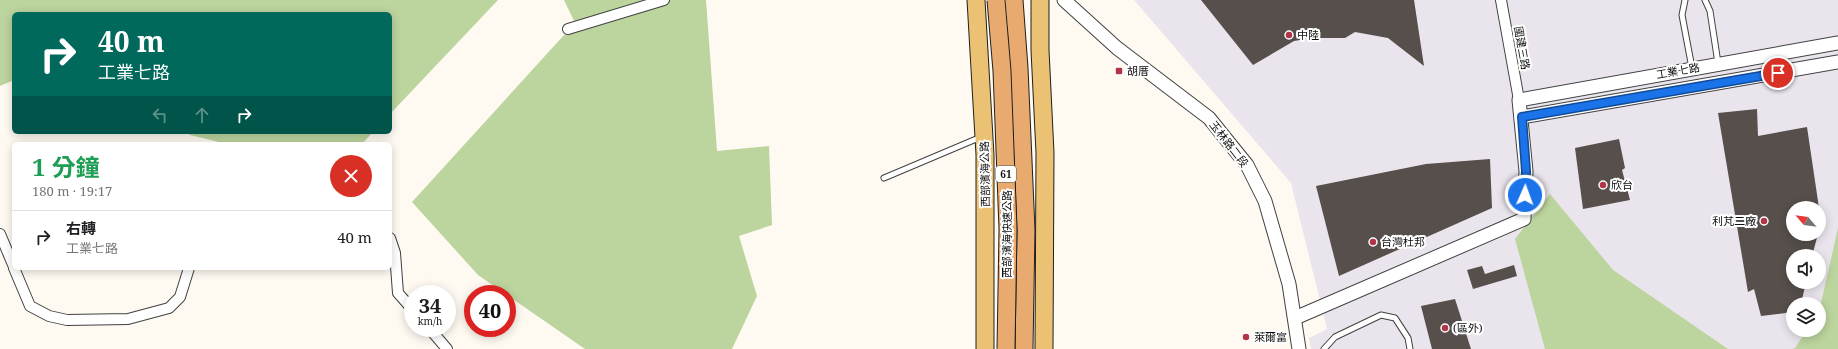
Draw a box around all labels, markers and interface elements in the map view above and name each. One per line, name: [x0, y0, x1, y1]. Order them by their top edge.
text: 40 m: [98, 22, 165, 60]
street label: 國建三路: [1511, 25, 1534, 71]
place label: 中陸: [1297, 27, 1319, 42]
icon: right: [32, 28, 84, 80]
marker: 中陸: [1284, 30, 1294, 40]
pin: [1761, 56, 1795, 90]
street label: 工業七路: [1655, 59, 1701, 82]
text: 工業七路: [98, 60, 170, 84]
icon: arrive: [1767, 62, 1789, 84]
place label: 胡厝: [1127, 63, 1149, 78]
marker: 胡厝: [1114, 66, 1124, 76]
icon: left: [149, 104, 171, 126]
icon: ahead: [191, 104, 213, 126]
icon: right: [233, 104, 255, 126]
street label: 玉林路二段: [1207, 117, 1252, 170]
street label: 西部濱海公路: [976, 141, 993, 207]
text: 1 分鐘: [32, 150, 100, 183]
button: close: [330, 155, 372, 197]
road number: 61: [996, 166, 1016, 182]
position arrow: [1504, 174, 1546, 216]
place label: 欣台: [1611, 177, 1633, 192]
marker: 欣台: [1598, 180, 1608, 190]
text: 180 m · 19:17: [32, 182, 112, 200]
street label: 西部濱海快速公路: [999, 190, 1014, 278]
north arrow: [1786, 201, 1826, 241]
map controls: [1786, 201, 1826, 337]
place label: 利芃二廠: [1712, 213, 1756, 228]
marker: 利芃二廠: [1759, 216, 1769, 226]
text: 右轉: [66, 218, 96, 238]
icon: right: [32, 226, 54, 248]
text: 40 m: [337, 227, 372, 247]
place label: 台灣杜邦: [1381, 234, 1425, 249]
marker: 台灣杜邦: [1368, 237, 1378, 247]
text: 工業七路: [66, 239, 118, 257]
button: sound: [1786, 249, 1826, 289]
speed limit sign: 40: [464, 285, 516, 337]
text: 34: [419, 292, 441, 319]
button: layers: [1786, 297, 1826, 337]
text: km/h: [418, 314, 442, 328]
place label: (區外): [1453, 320, 1483, 335]
marker: (區外): [1440, 323, 1450, 333]
place label: 萊爾富: [1254, 329, 1287, 344]
marker: 萊爾富: [1241, 332, 1251, 342]

